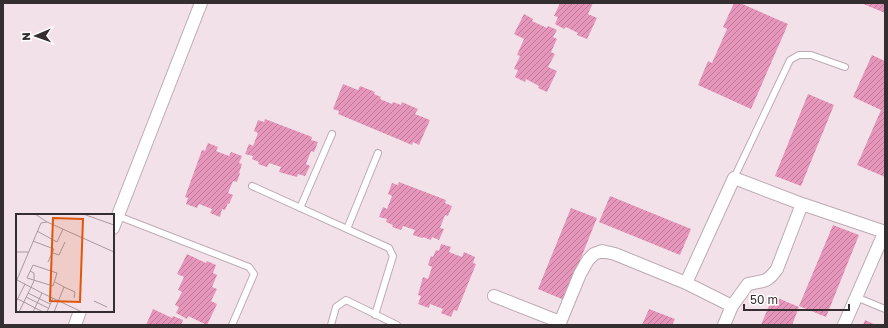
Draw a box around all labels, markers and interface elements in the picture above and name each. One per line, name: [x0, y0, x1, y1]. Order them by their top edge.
north arrow: [16, 16, 56, 56]
text: N: [19, 32, 32, 41]
inset map: [16, 214, 114, 312]
scale bar: [744, 286, 849, 312]
text: 50 m: [750, 292, 778, 307]

